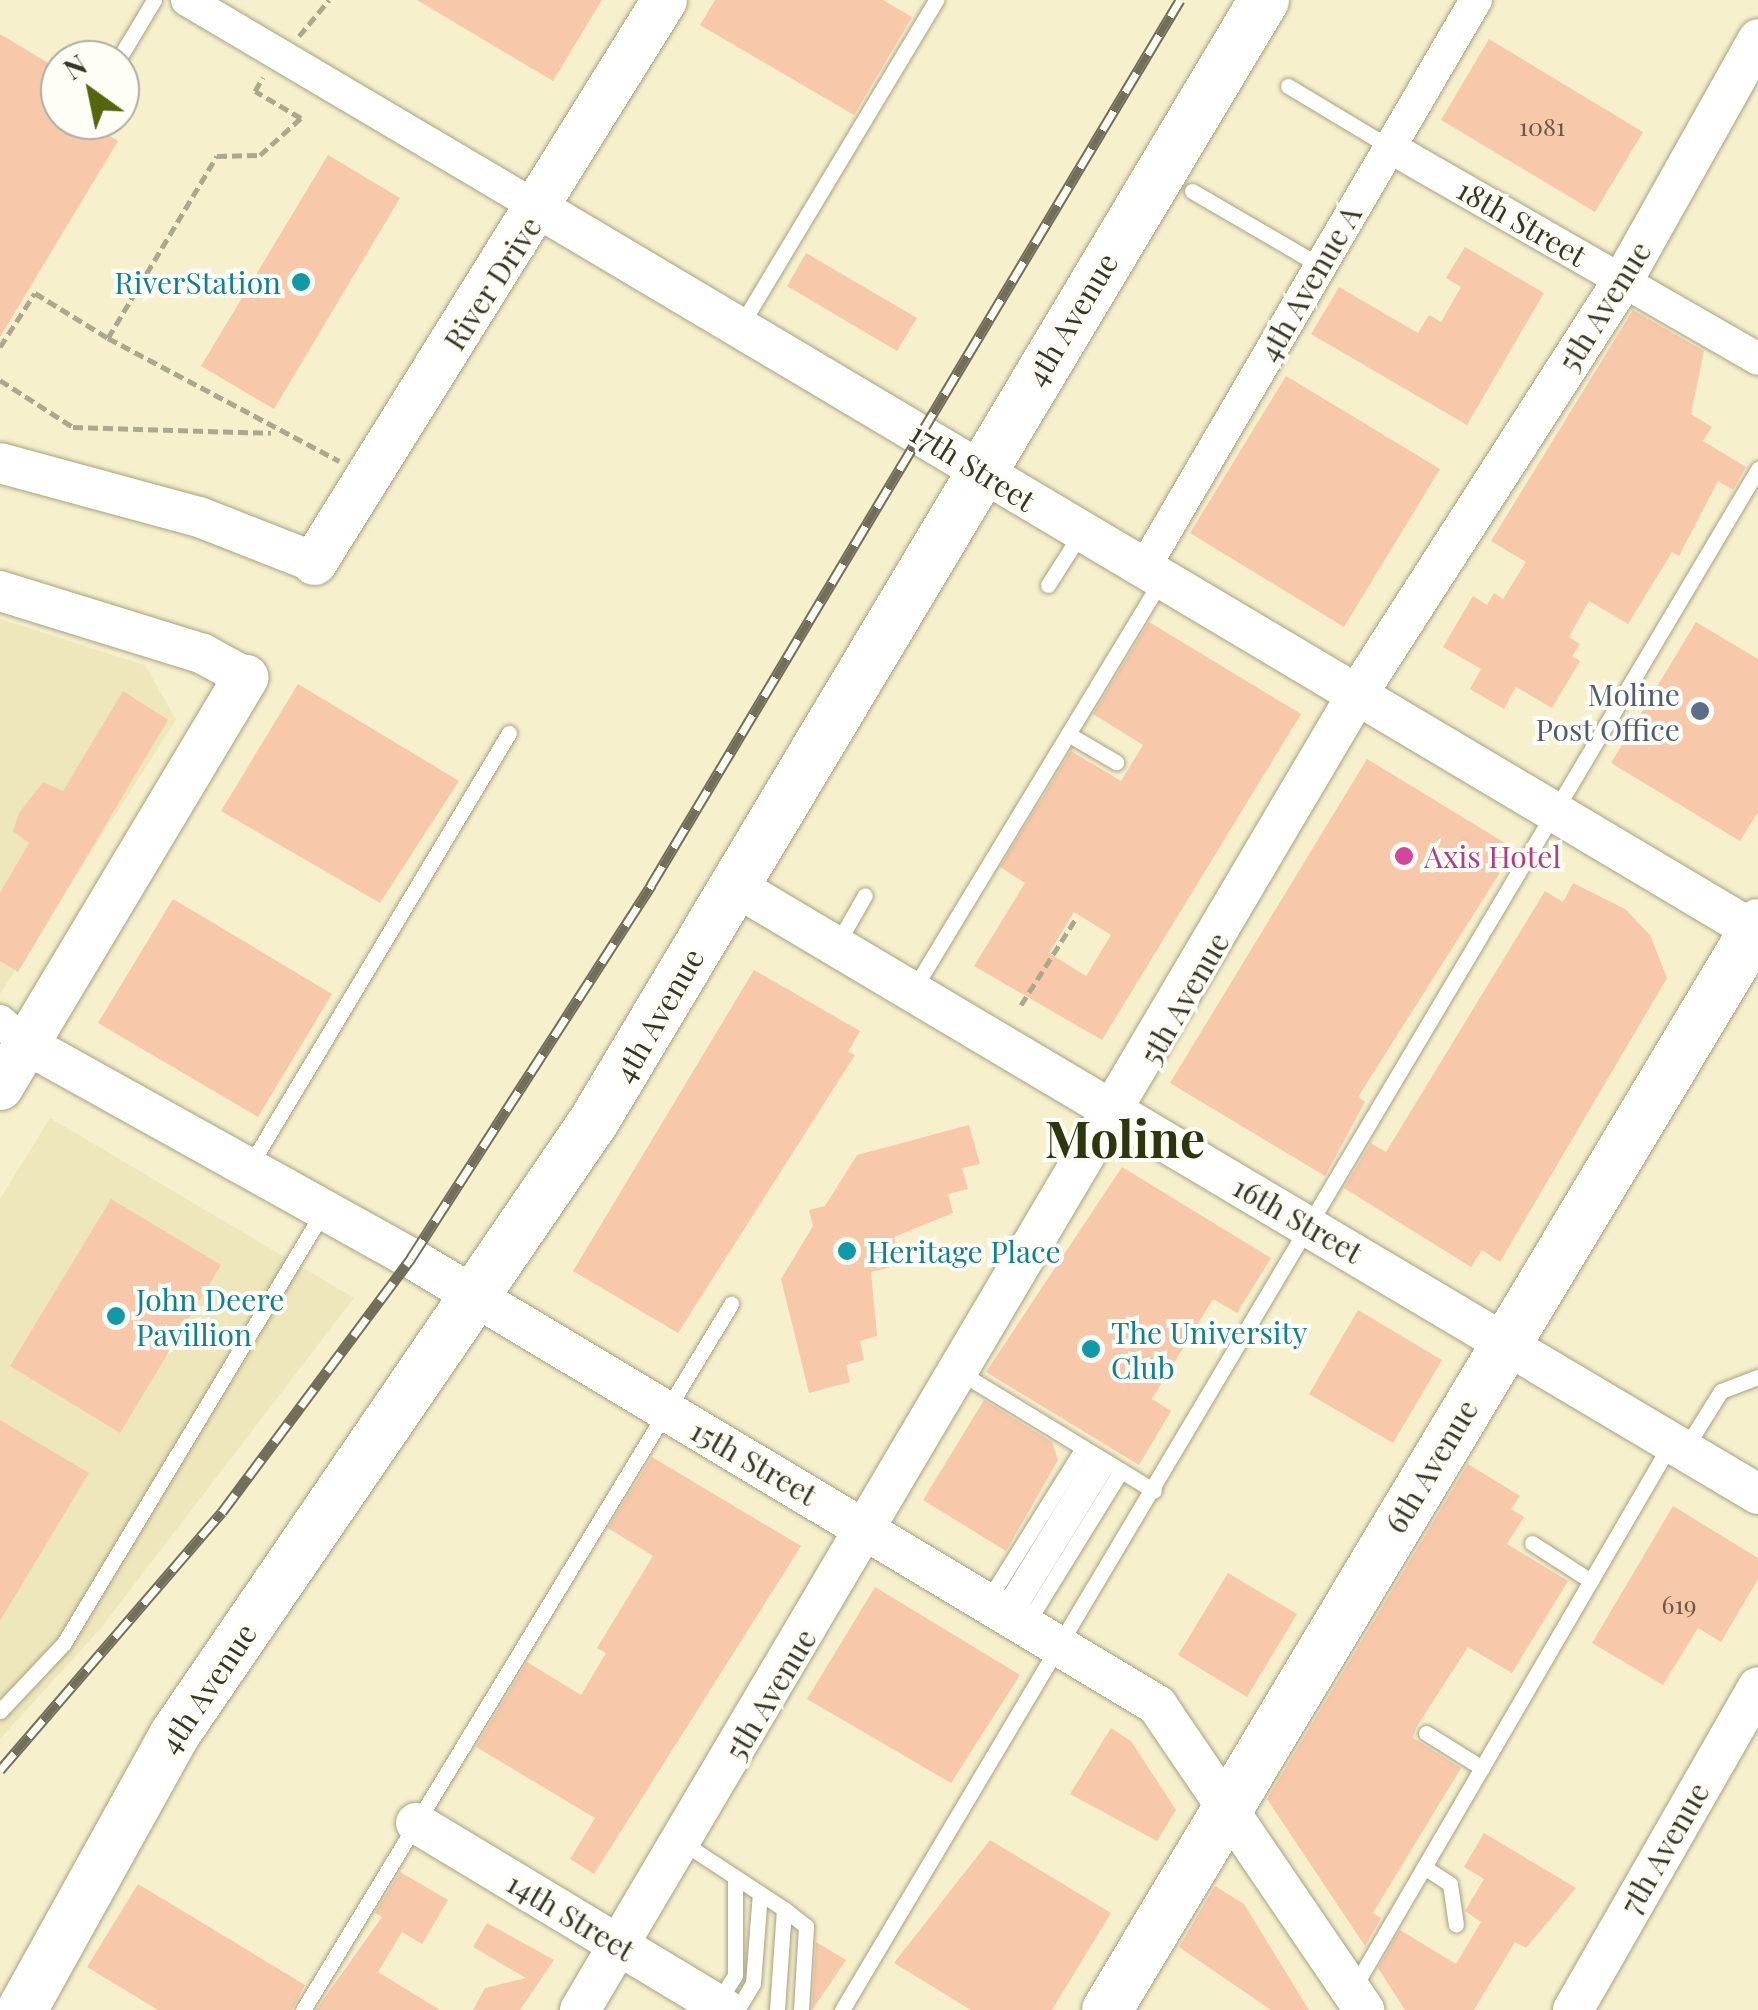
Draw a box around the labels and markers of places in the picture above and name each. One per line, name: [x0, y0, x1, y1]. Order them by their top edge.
place label: RiverStation: [114, 264, 281, 300]
marker: RiverStation: [290, 271, 312, 293]
place label: Moline Post Office: [1535, 676, 1680, 746]
marker: Moline Post Office: [1689, 700, 1711, 722]
place label: Axis Hotel: [1424, 838, 1561, 874]
marker: Axis Hotel: [1393, 845, 1415, 867]
place label: Heritage Place: [867, 1233, 1061, 1269]
marker: Heritage Place: [836, 1240, 858, 1262]
place label: John Deere Pavillion: [136, 1281, 284, 1352]
marker: John Deere Pavillion: [105, 1305, 127, 1327]
place label: The University Club: [1111, 1314, 1307, 1384]
marker: The University Club: [1080, 1338, 1102, 1360]

